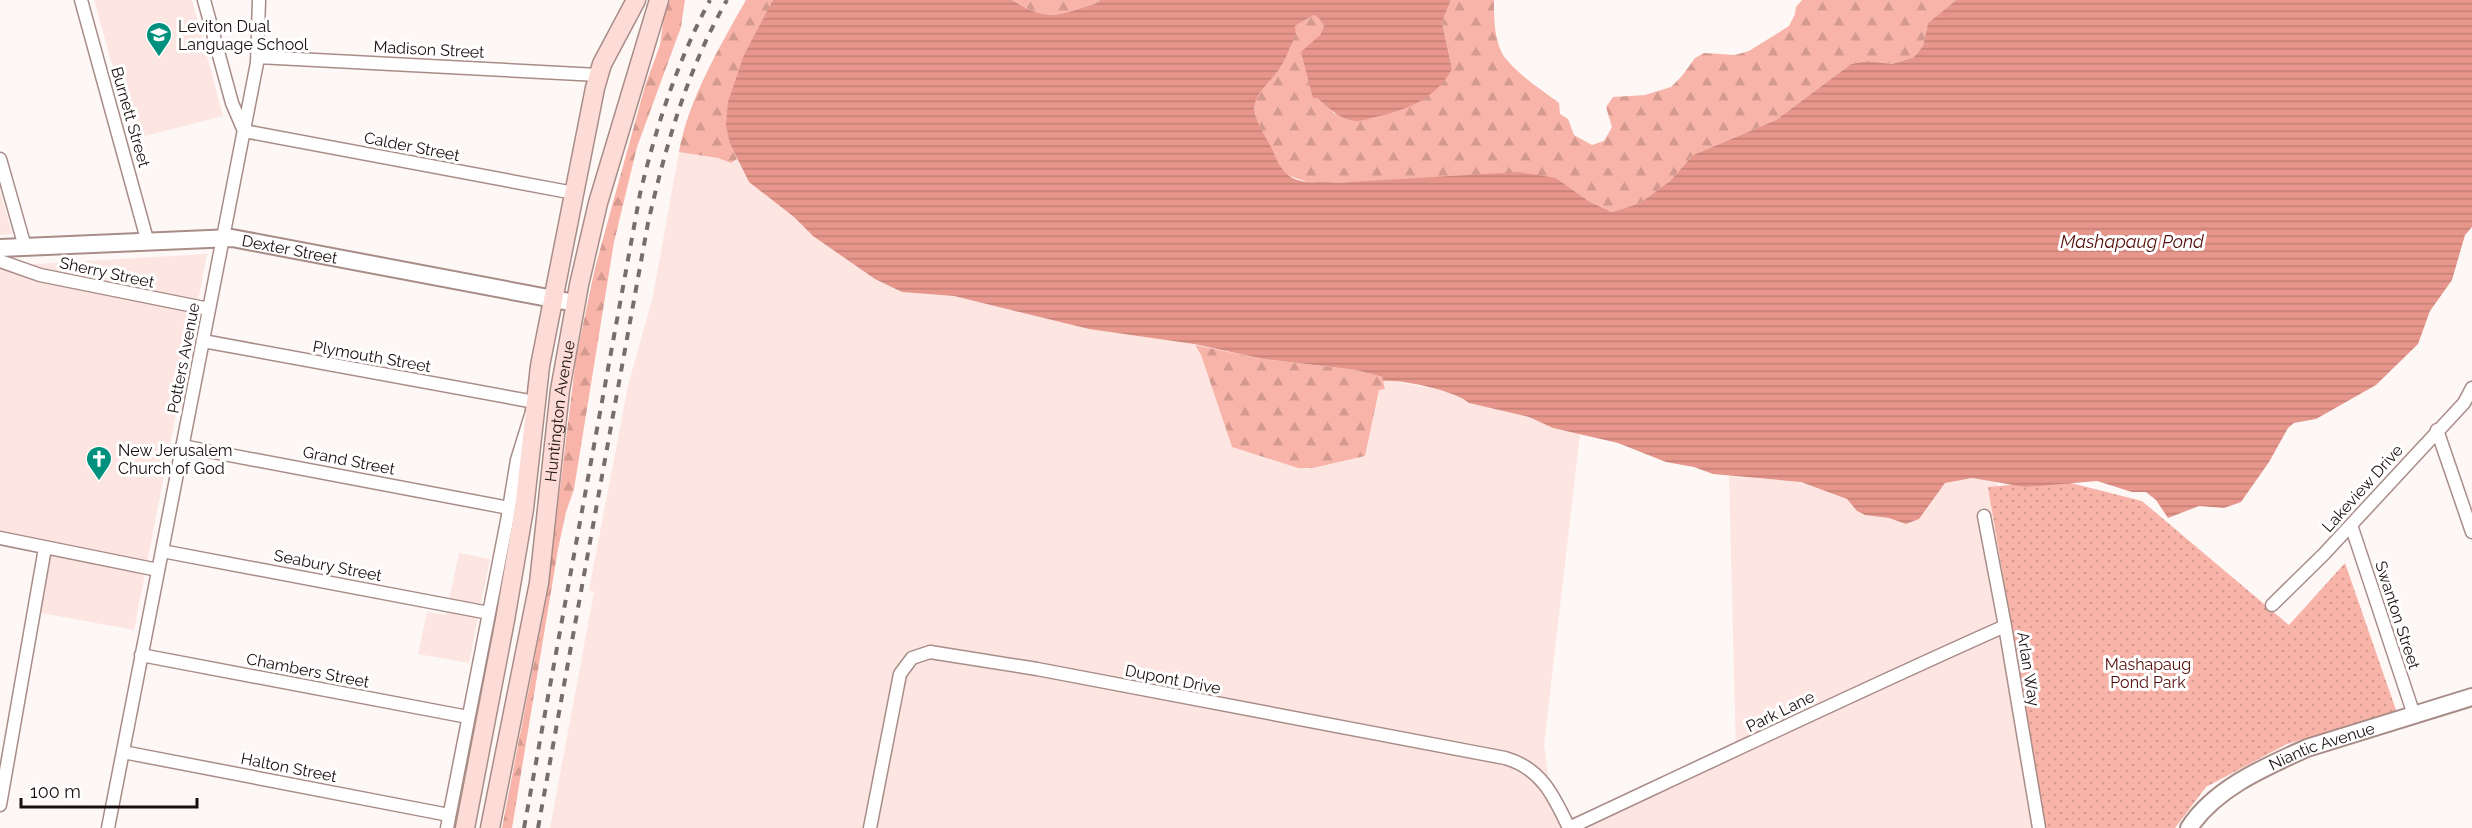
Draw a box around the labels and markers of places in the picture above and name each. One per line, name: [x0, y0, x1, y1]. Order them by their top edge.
place label: Leviton Dual Language School: [178, 17, 309, 54]
school or university icon: Leviton Dual Language School: [144, 20, 174, 58]
place label: New Jerusalem Church of God: [118, 441, 233, 478]
church icon: New Jerusalem Church of God: [84, 444, 114, 482]

